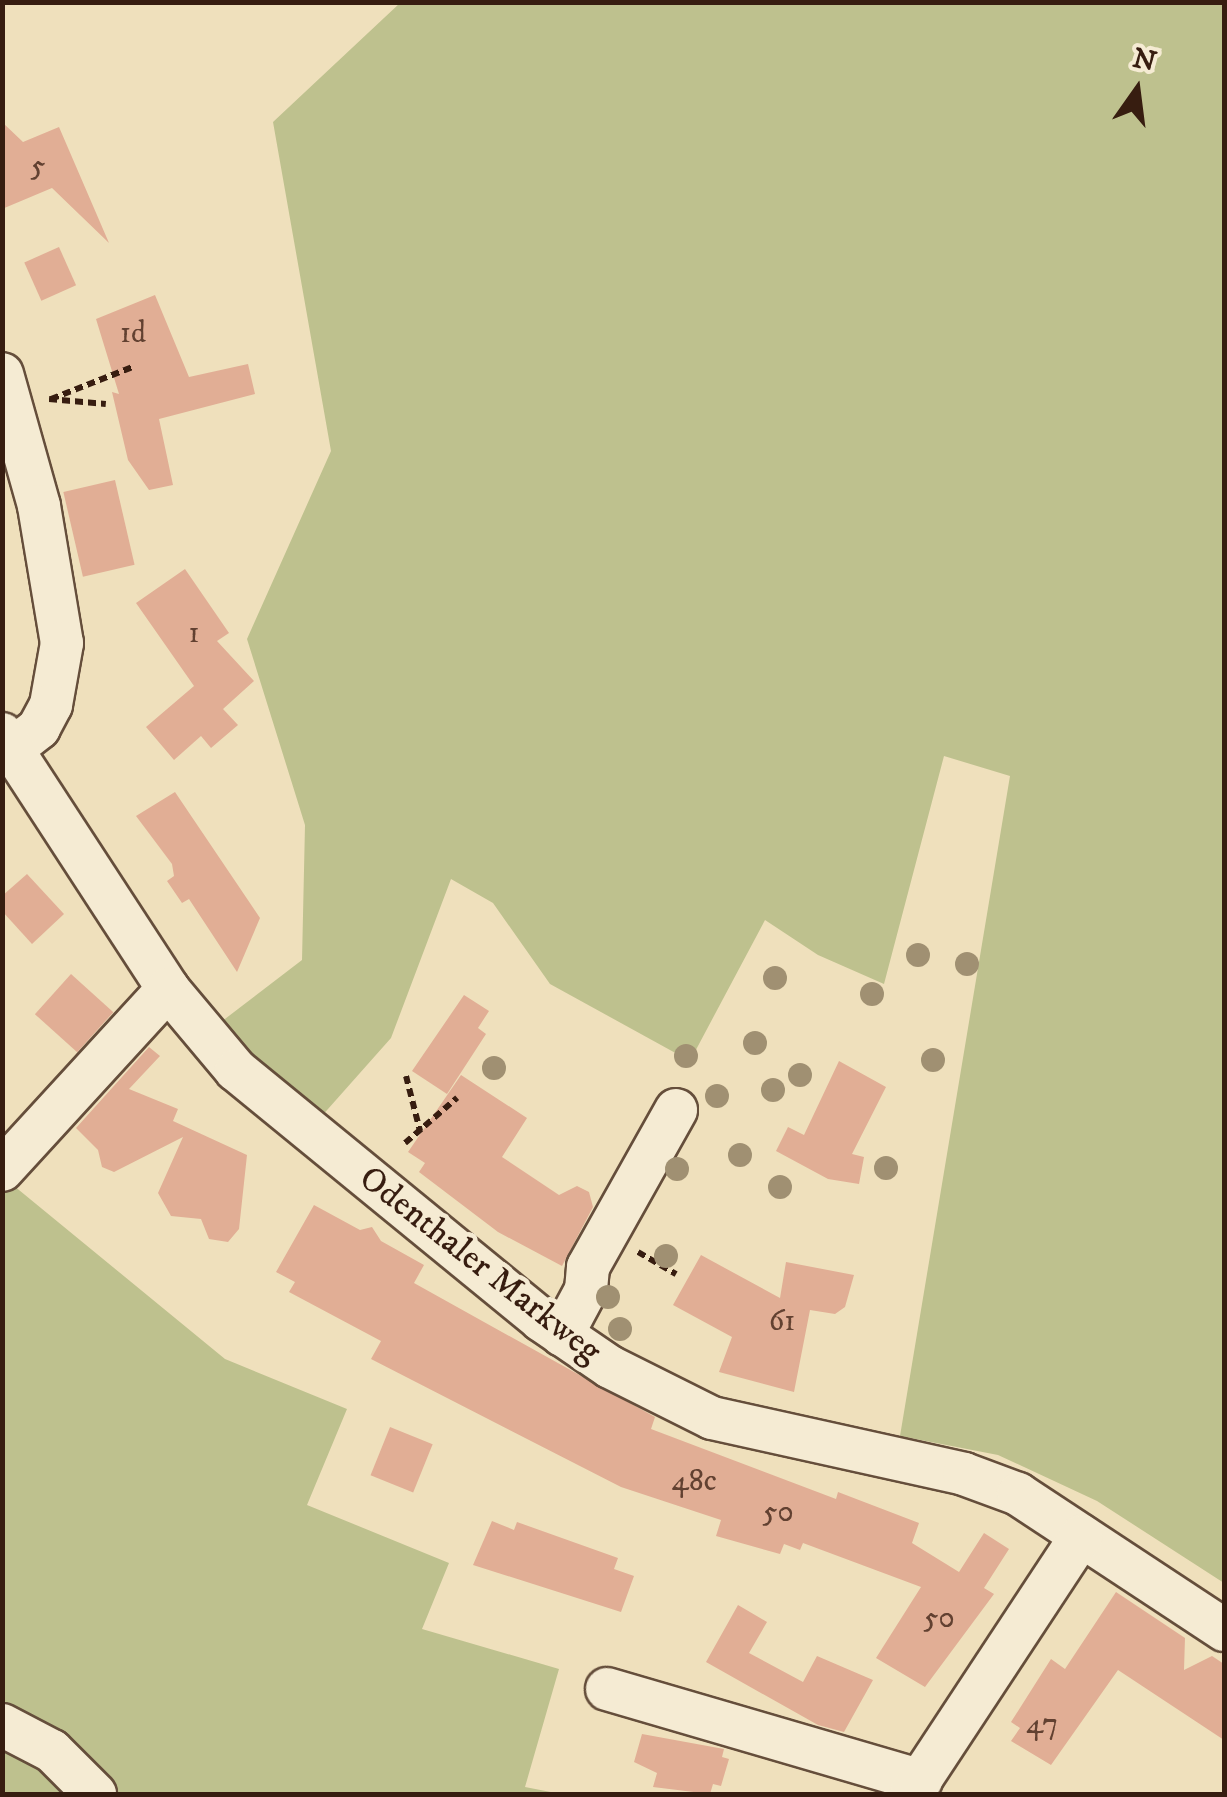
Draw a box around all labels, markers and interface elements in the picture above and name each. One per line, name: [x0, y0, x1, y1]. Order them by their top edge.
north arrow: [1087, 40, 1187, 140]
text: N: [1129, 41, 1160, 80]
house number: 5: [31, 149, 45, 185]
house number: 1d: [120, 316, 146, 352]
house number: 1: [188, 616, 200, 652]
street label: Odenthaler Markweg: [351, 1157, 609, 1373]
house number: 61: [769, 1304, 795, 1340]
house number: 48c: [671, 1464, 717, 1500]
house number: 50: [762, 1495, 794, 1531]
house number: 50: [923, 1601, 955, 1637]
house number: 47: [1026, 1707, 1058, 1743]

